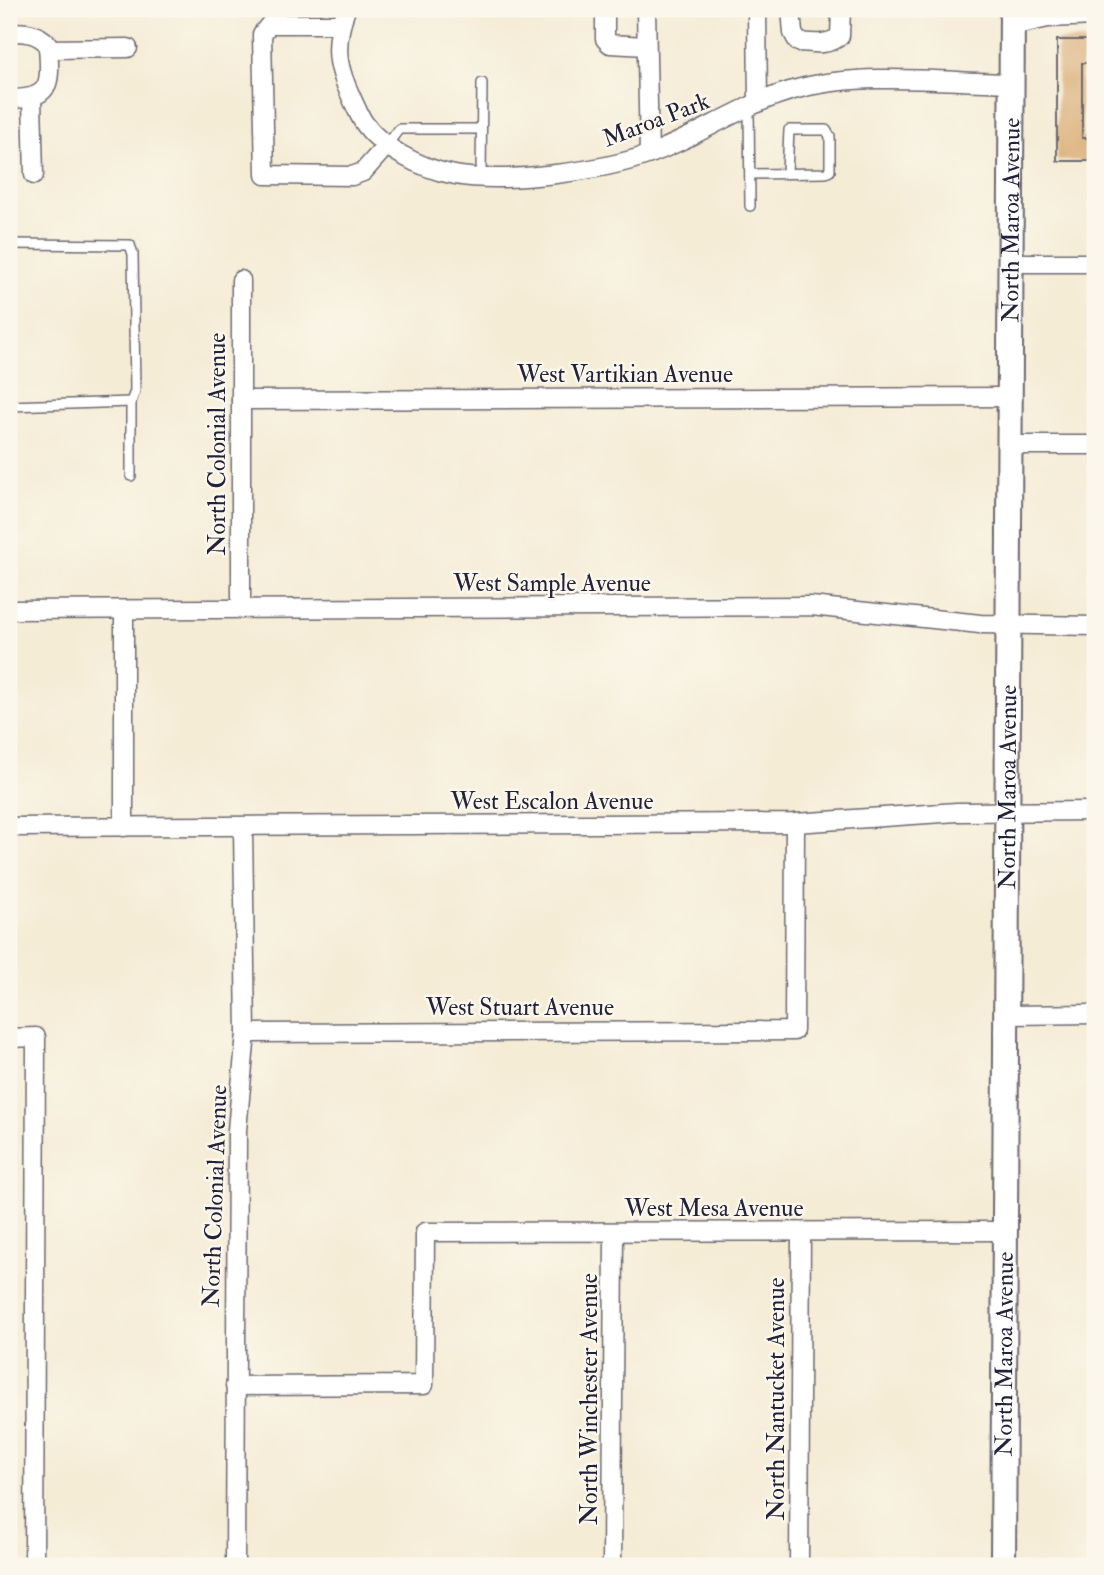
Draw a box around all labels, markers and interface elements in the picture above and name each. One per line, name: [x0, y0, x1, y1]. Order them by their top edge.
street label: Maroa Park: [598, 85, 714, 155]
street label: North Maroa Avenue: [995, 118, 1027, 322]
street label: North Colonial Avenue: [202, 333, 233, 555]
street label: West Vartikian Avenue: [516, 359, 733, 390]
street label: West Sample Avenue: [452, 568, 651, 599]
street label: North Maroa Avenue: [991, 685, 1024, 889]
street label: West Escalon Avenue: [450, 786, 653, 817]
street label: West Stuart Avenue: [425, 992, 614, 1023]
street label: North Colonial Avenue: [196, 1084, 234, 1308]
street label: West Mesa Avenue: [624, 1193, 803, 1224]
street label: North Maroa Avenue: [988, 1252, 1020, 1456]
street label: North Winchester Avenue: [574, 1273, 605, 1525]
street label: North Nantucket Avenue: [761, 1277, 792, 1521]

